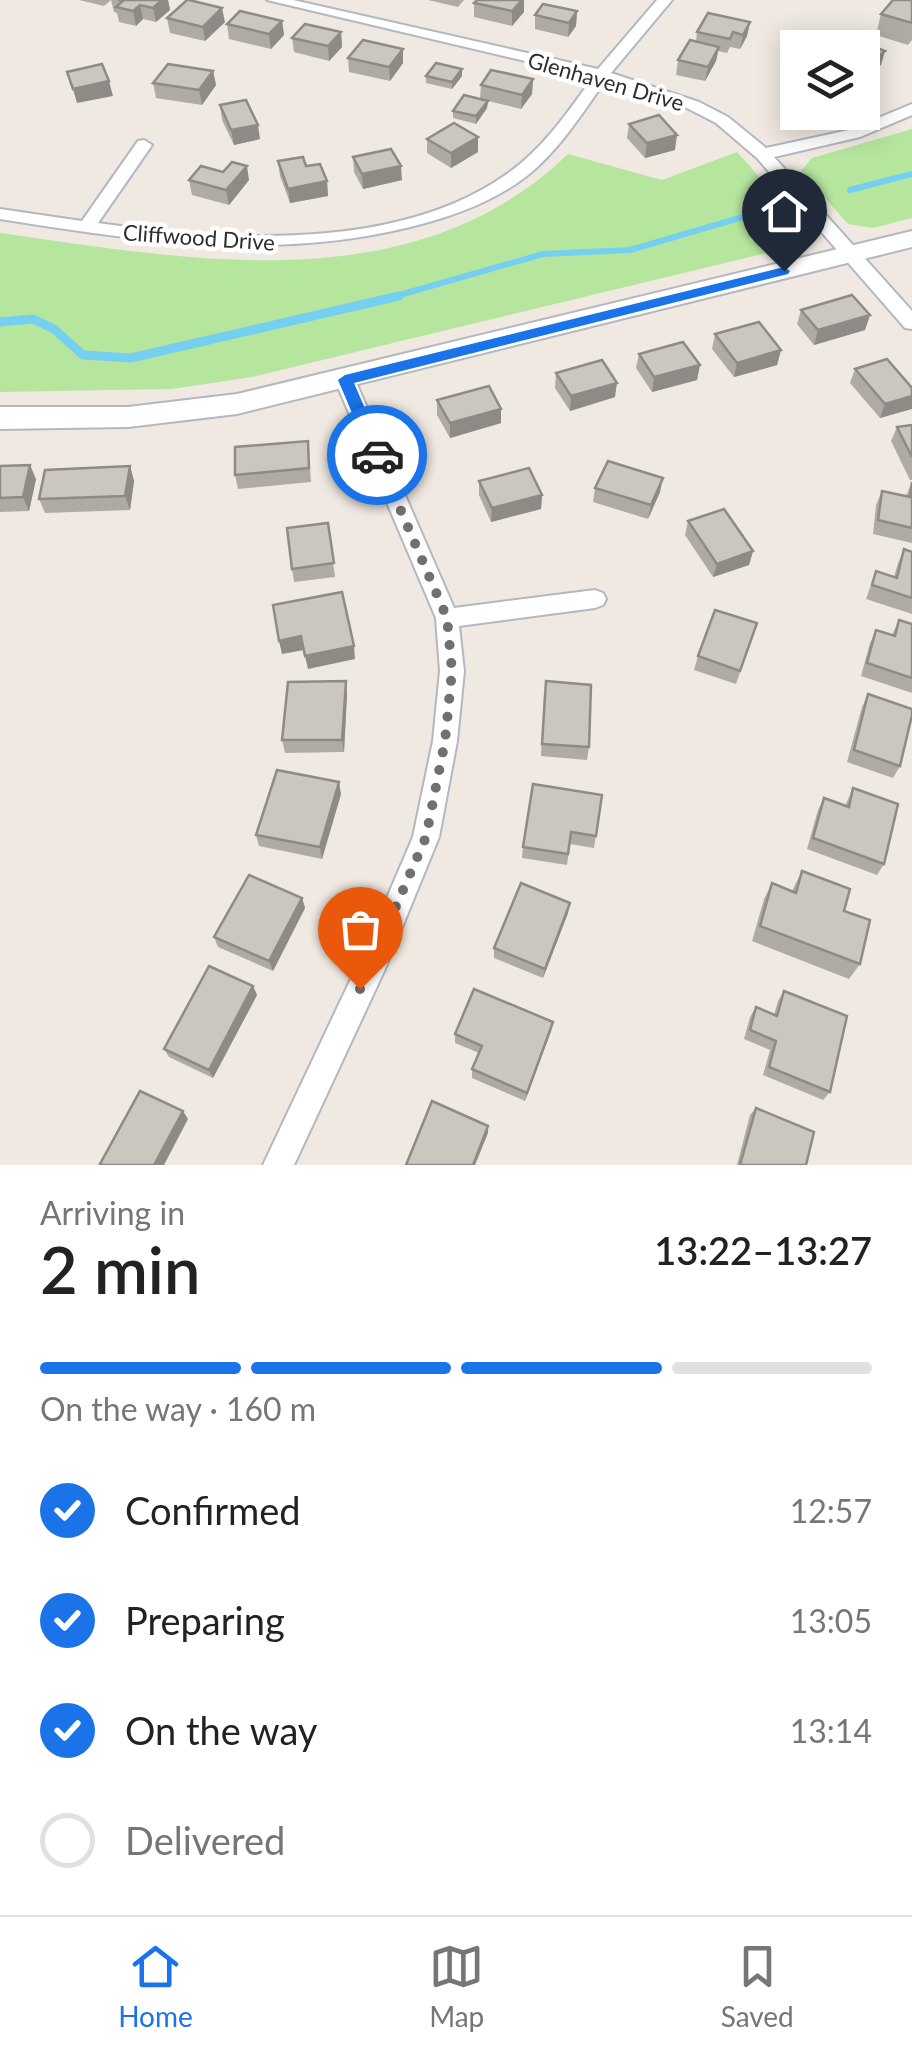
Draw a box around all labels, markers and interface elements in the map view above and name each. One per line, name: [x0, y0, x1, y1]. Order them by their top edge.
map controls: [780, 30, 880, 130]
button: layers: [780, 30, 880, 130]
street label: Glenhaven Drive: [525, 46, 687, 116]
pin: [742, 169, 827, 272]
icon: home: [757, 184, 812, 239]
street label: Cliffwood Drive: [122, 218, 276, 256]
courier: [327, 405, 427, 505]
icon: car: [350, 428, 405, 483]
pin: [318, 887, 403, 990]
icon: bag: [333, 902, 388, 957]
text: Arriving in: [40, 1193, 185, 1232]
text: 13:22–13:27: [654, 1227, 872, 1273]
text: 2 min: [40, 1230, 200, 1308]
text: On the way · 160 m: [40, 1389, 316, 1428]
icon: check: [40, 1483, 95, 1538]
text: Confirmed: [125, 1487, 301, 1533]
text: 12:57: [790, 1491, 872, 1530]
icon: check: [40, 1593, 95, 1648]
text: Preparing: [125, 1597, 285, 1643]
text: 13:05: [790, 1601, 872, 1640]
icon: check: [40, 1703, 95, 1758]
text: On the way: [125, 1707, 317, 1753]
text: 13:14: [790, 1711, 872, 1750]
text: Delivered: [125, 1817, 285, 1863]
tab: Home: [118, 1939, 193, 2033]
tab: Map: [429, 1939, 484, 2033]
tab: Saved: [721, 1939, 794, 2033]

